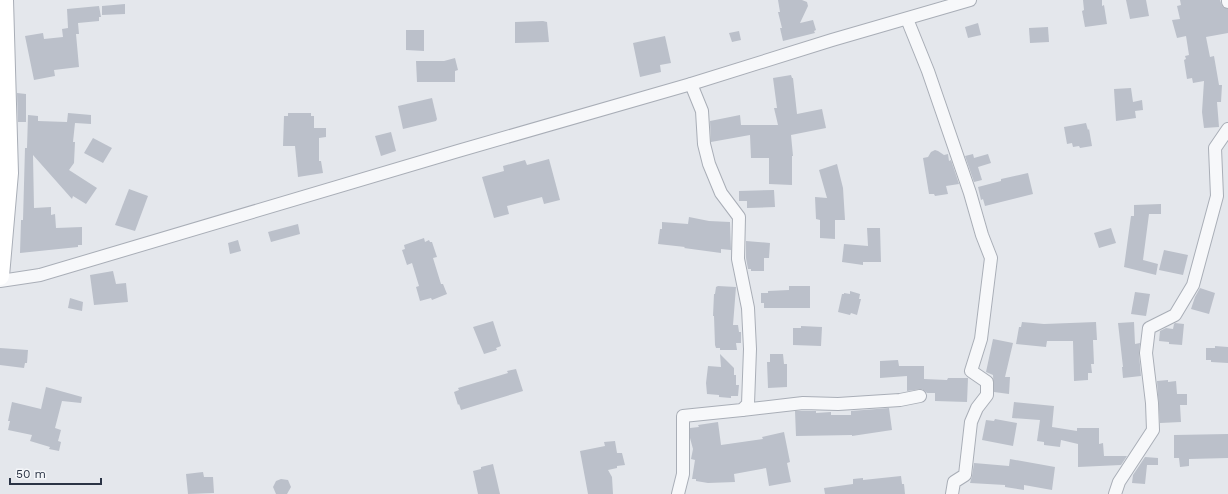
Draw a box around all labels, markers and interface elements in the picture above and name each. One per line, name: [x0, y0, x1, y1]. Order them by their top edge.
scale bar: [10, 460, 101, 486]
text: 50 m: [16, 467, 46, 481]

